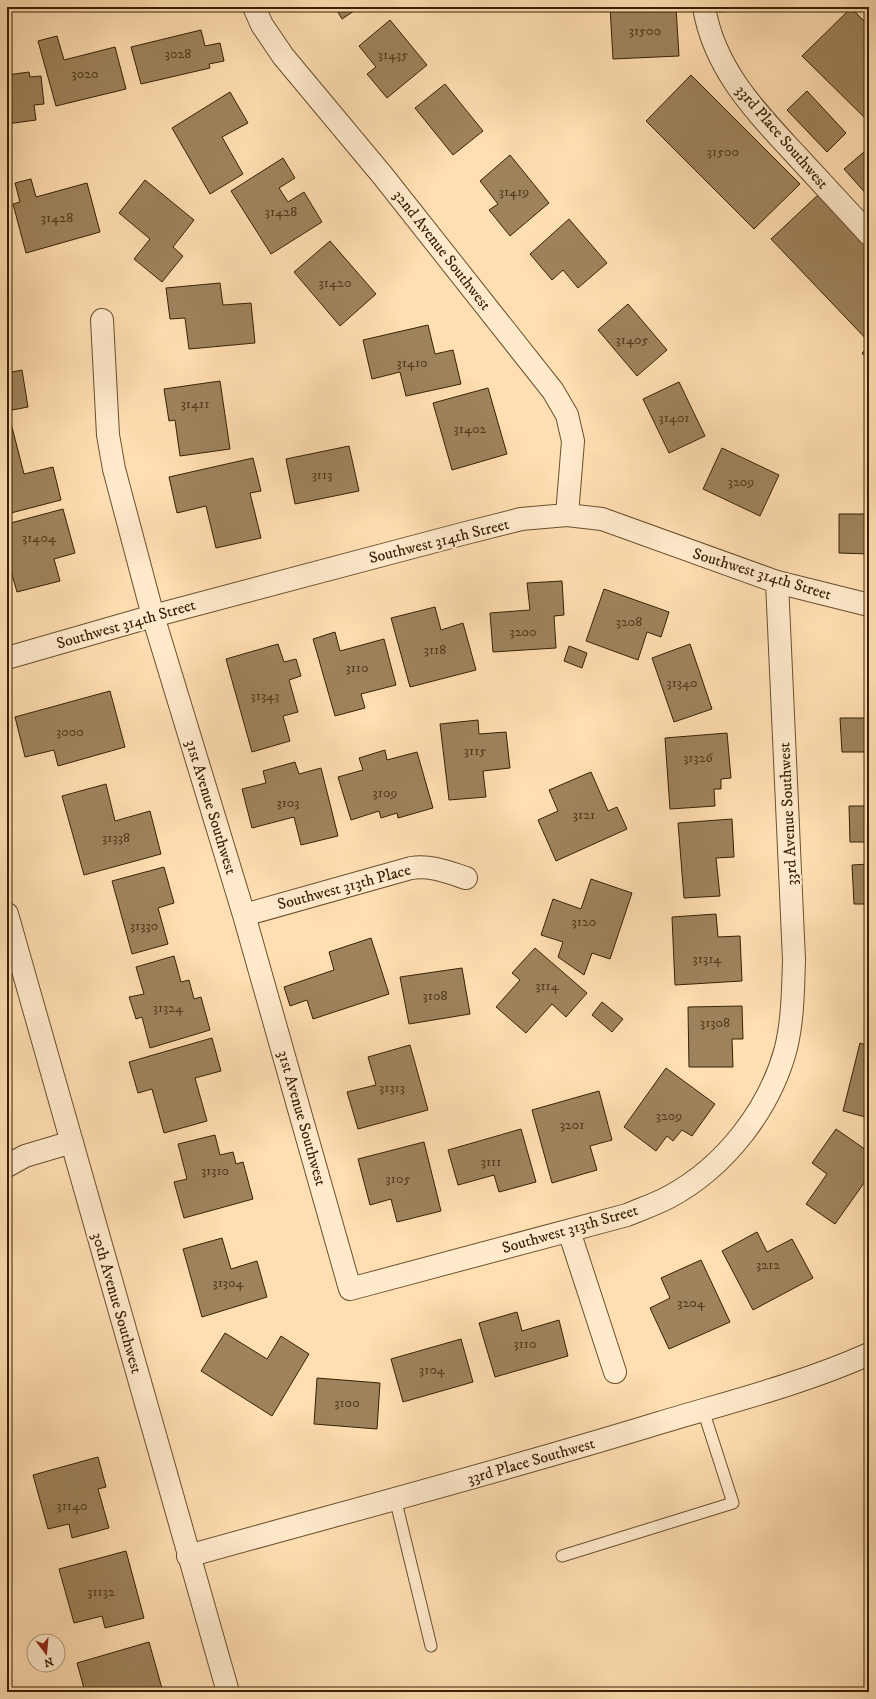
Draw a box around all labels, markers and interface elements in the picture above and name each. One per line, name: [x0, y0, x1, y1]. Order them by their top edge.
house number: 31500: [629, 22, 661, 40]
house number: 3028: [165, 45, 191, 63]
house number: 31435: [378, 46, 408, 64]
house number: 3020: [71, 65, 99, 83]
street label: 33rd Place Southwest: [731, 81, 833, 193]
house number: 31500: [707, 143, 739, 161]
house number: 31419: [499, 183, 529, 201]
street label: 32nd Avenue Southwest: [389, 186, 495, 314]
house number: 31428: [265, 203, 297, 221]
house number: 31428: [41, 209, 73, 227]
house number: 31420: [319, 274, 351, 292]
house number: 31405: [616, 331, 648, 349]
house number: 31410: [396, 354, 428, 372]
house number: 31411: [181, 395, 209, 413]
house number: 31401: [658, 409, 690, 427]
house number: 31402: [454, 420, 487, 438]
house number: 3113: [312, 466, 332, 484]
house number: 3209: [728, 473, 754, 491]
street label: Southwest 314th Street: [367, 514, 511, 568]
house number: 31404: [22, 529, 57, 547]
street label: Southwest 314th Street: [690, 543, 834, 605]
street label: Southwest 314th Street: [54, 595, 198, 653]
house number: 3208: [616, 613, 642, 631]
house number: 3200: [509, 623, 537, 641]
house number: 3118: [424, 641, 446, 659]
house number: 3110: [346, 659, 369, 677]
house number: 31340: [666, 674, 698, 692]
house number: 31343: [251, 687, 279, 705]
house number: 3000: [56, 723, 84, 741]
street label: 31st Avenue Southwest: [181, 737, 241, 877]
house number: 3115: [464, 742, 486, 760]
street label: 33rd Avenue Southwest: [774, 742, 802, 886]
house number: 31326: [683, 749, 714, 767]
house number: 3109: [373, 784, 397, 802]
house number: 3103: [276, 794, 300, 812]
house number: 3121: [573, 806, 595, 824]
house number: 31338: [102, 829, 130, 847]
street label: Southwest 313th Place: [275, 859, 413, 914]
house number: 3120: [572, 913, 596, 931]
house number: 31330: [130, 917, 158, 935]
house number: 31314: [693, 950, 722, 968]
house number: 3114: [535, 977, 560, 995]
house number: 3108: [423, 987, 447, 1005]
house number: 31324: [153, 999, 184, 1017]
house number: 31308: [700, 1014, 730, 1032]
street label: 31st Avenue Southwest: [273, 1048, 331, 1188]
house number: 31313: [379, 1079, 405, 1097]
house number: 3209: [656, 1107, 682, 1125]
house number: 3201: [560, 1116, 584, 1134]
house number: 3111: [481, 1153, 501, 1171]
house number: 31310: [201, 1162, 229, 1180]
house number: 3105: [386, 1170, 410, 1188]
street label: Southwest 313th Street: [500, 1200, 640, 1258]
street label: 30th Avenue Southwest: [87, 1230, 147, 1376]
house number: 3212: [756, 1256, 780, 1274]
house number: 31304: [212, 1274, 245, 1292]
house number: 3204: [677, 1294, 706, 1312]
house number: 3110: [514, 1335, 537, 1353]
house number: 3104: [419, 1361, 446, 1379]
house number: 3100: [334, 1394, 360, 1412]
street label: 33rd Place Southwest: [465, 1433, 597, 1489]
house number: 31140: [56, 1497, 88, 1515]
house number: 31132: [87, 1583, 115, 1601]
north arrow: [26, 1633, 66, 1673]
text: N: [42, 1654, 55, 1670]

